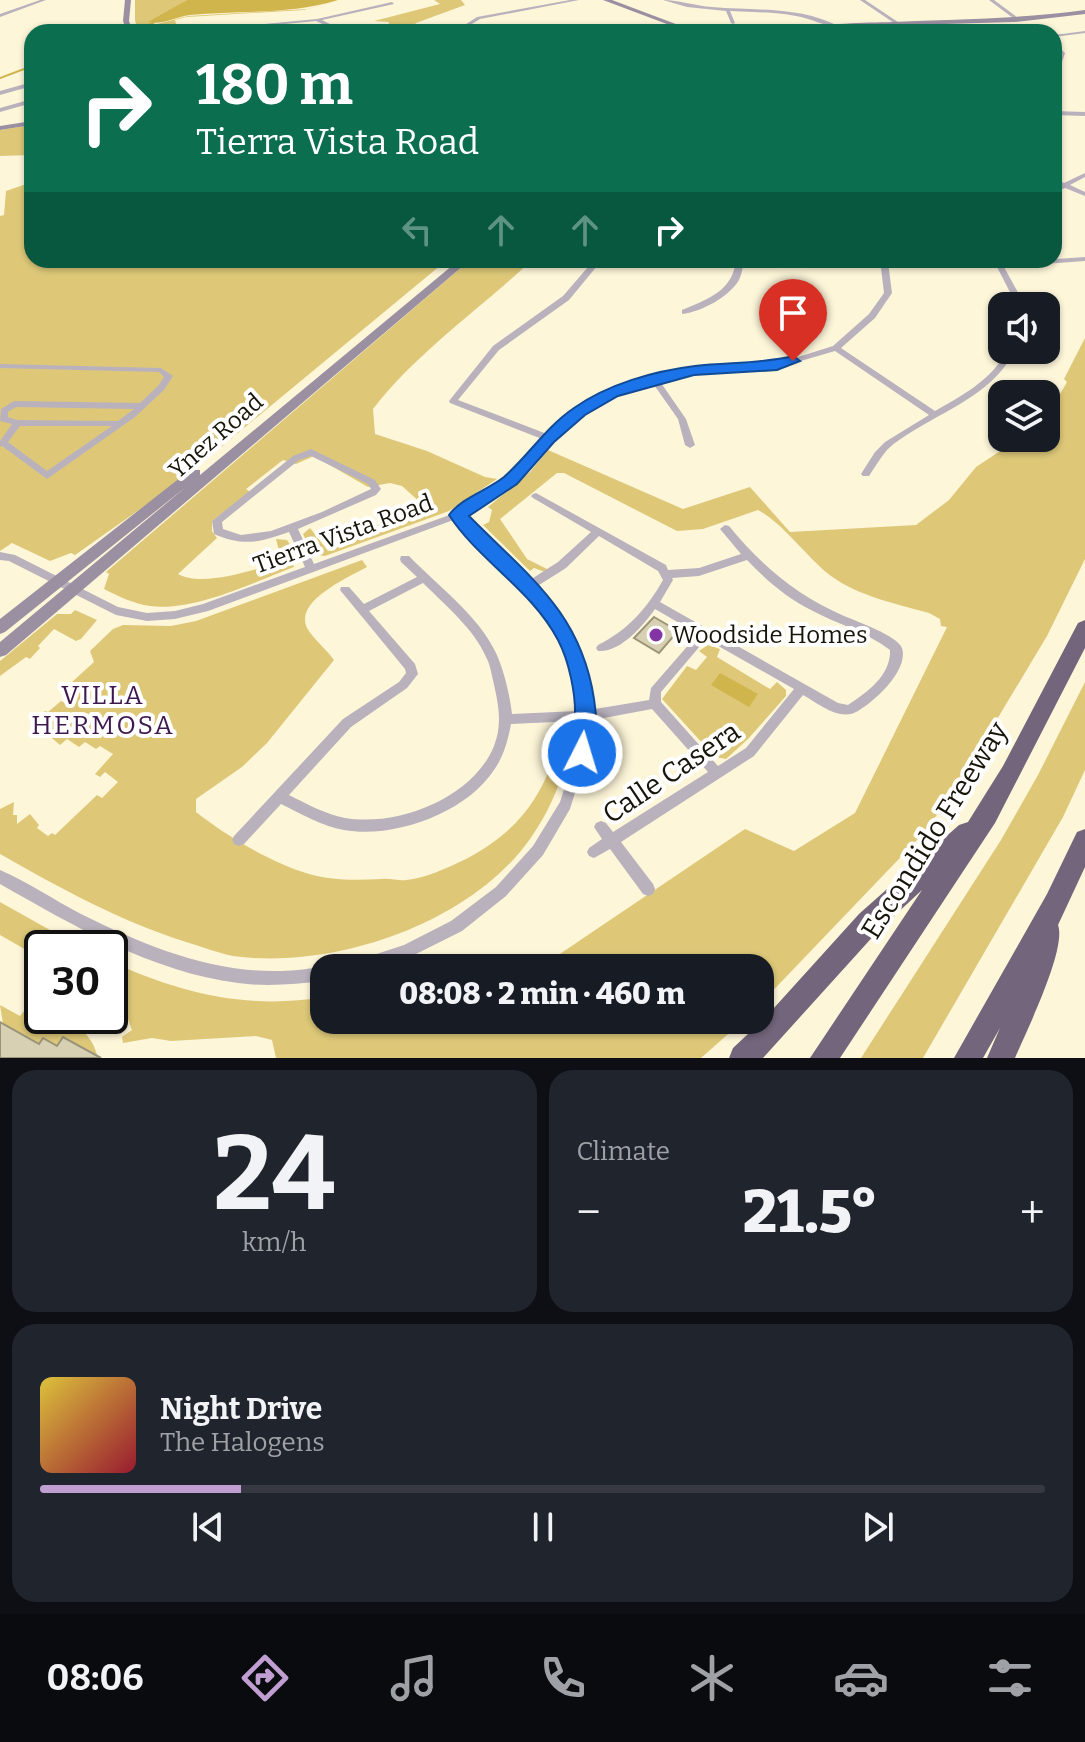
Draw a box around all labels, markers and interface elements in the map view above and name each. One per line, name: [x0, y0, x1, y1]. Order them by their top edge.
text: 180 m: [196, 52, 353, 119]
icon: right: [64, 56, 168, 160]
text: Tierra Vista Road: [196, 120, 479, 164]
icon: left: [395, 208, 439, 252]
icon: ahead: [479, 208, 523, 252]
icon: ahead: [563, 208, 607, 252]
icon: right: [647, 208, 691, 252]
pin: [759, 279, 827, 361]
icon: arrive: [771, 291, 815, 335]
map controls: [988, 292, 1060, 452]
button: sound: [988, 292, 1060, 364]
button: layers: [988, 380, 1060, 452]
street label: Ynez Road: [163, 388, 269, 484]
street label: Tierra Vista Road: [249, 489, 437, 579]
place label: Woodside Homes: [672, 621, 867, 649]
marker: Woodside Homes: [647, 626, 665, 644]
district label: VILLA HERMOSA: [31, 680, 175, 741]
position arrow: [540, 711, 624, 795]
street label: Calle Casera: [596, 715, 746, 830]
street label: Escondido Freeway: [854, 716, 1015, 945]
speed limit sign: 30: [24, 930, 128, 1034]
text: 08:08 · 2 min · 460 m: [399, 976, 685, 1012]
text: 24: [213, 1112, 335, 1237]
text: Climate: [577, 1136, 670, 1167]
text: 21.5°: [743, 1176, 878, 1248]
text: −: [577, 1186, 601, 1239]
text: +: [1020, 1186, 1045, 1239]
text: km/h: [242, 1227, 306, 1258]
text: Night Drive: [160, 1391, 322, 1427]
text: The Halogens: [160, 1427, 325, 1458]
icon: previous: [186, 1505, 230, 1549]
icon: pause: [521, 1505, 565, 1549]
icon: next: [856, 1505, 900, 1549]
icon: directions: [237, 1650, 293, 1706]
icon: music: [386, 1650, 442, 1706]
icon: phone: [535, 1650, 591, 1706]
icon: climate: [684, 1650, 740, 1706]
icon: car: [833, 1650, 889, 1706]
icon: filters: [982, 1650, 1038, 1706]
text: 08:06: [47, 1656, 144, 1700]

